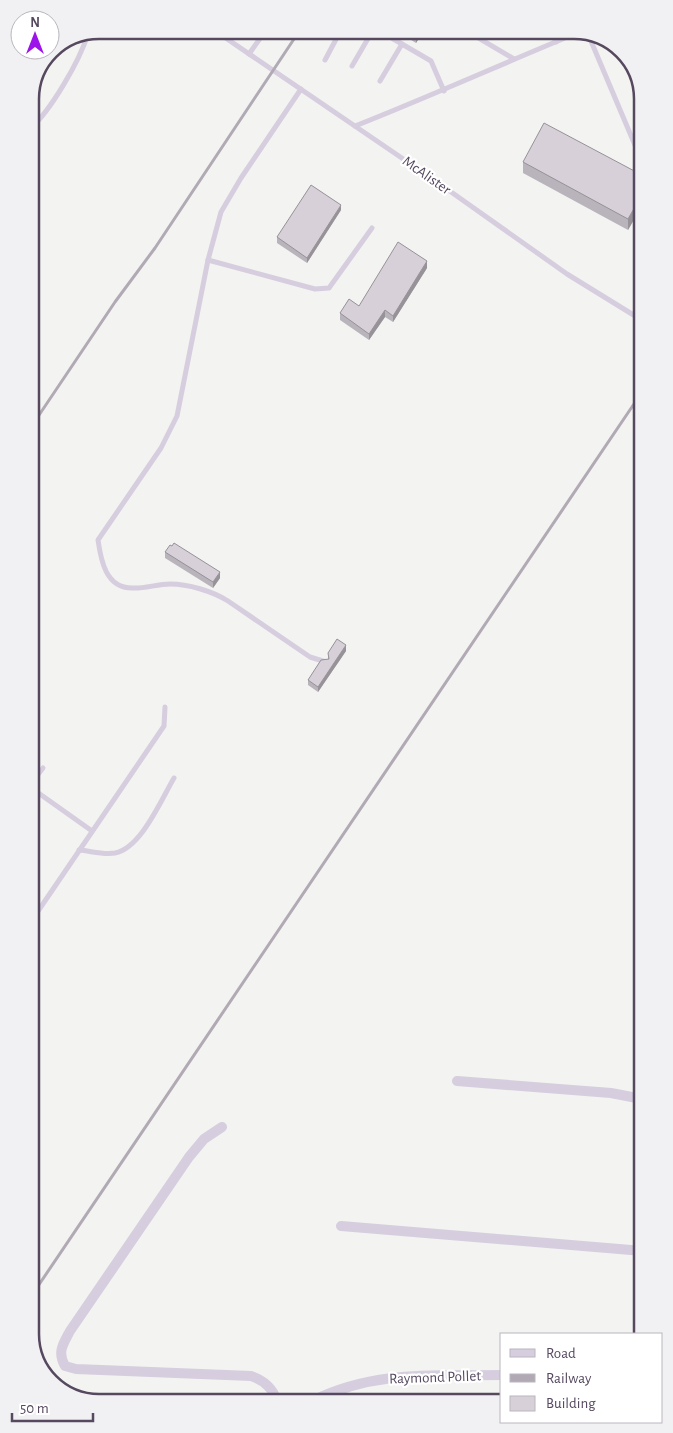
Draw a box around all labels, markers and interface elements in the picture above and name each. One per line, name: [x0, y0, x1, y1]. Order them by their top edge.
north arrow: [10, 10, 60, 60]
text: N: [30, 16, 40, 30]
street label: McAlister: [400, 153, 454, 197]
legend: [500, 1333, 663, 1423]
text: Road: [546, 1346, 576, 1361]
street label: Raymond Pollet: [389, 1368, 481, 1387]
text: Railway: [546, 1371, 592, 1386]
scale bar: [12, 1390, 94, 1422]
text: Building: [546, 1396, 596, 1411]
text: 50 m: [20, 1401, 49, 1416]

